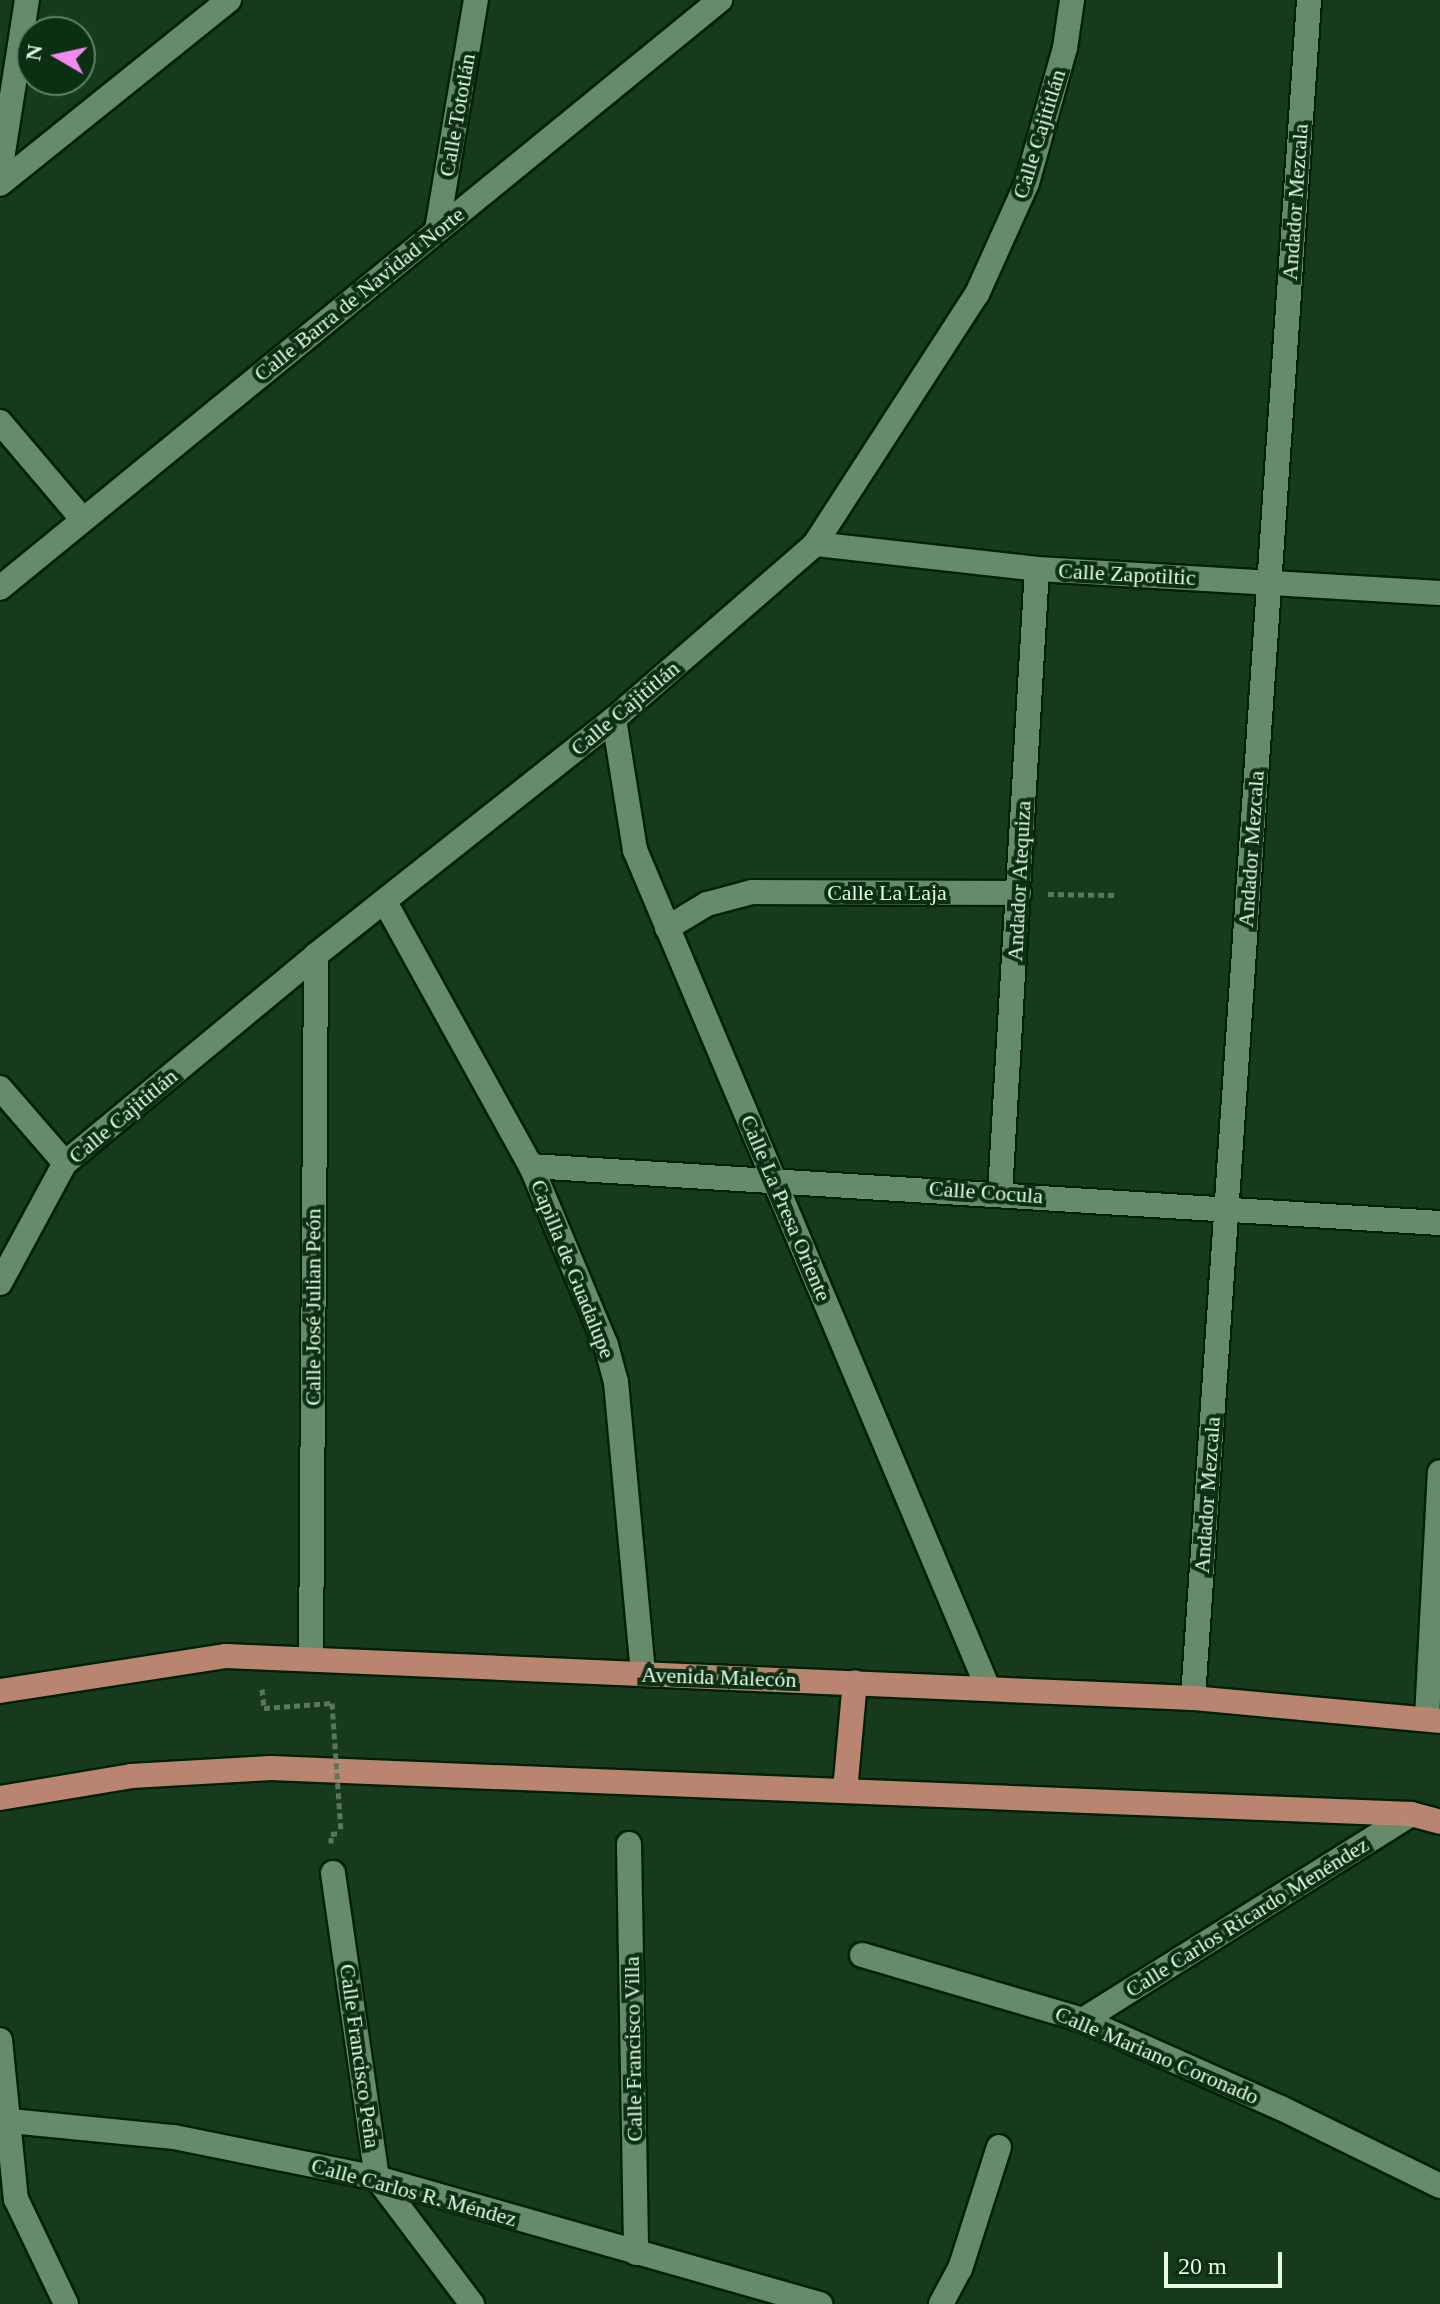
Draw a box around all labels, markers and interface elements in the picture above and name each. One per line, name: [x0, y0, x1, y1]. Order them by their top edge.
north arrow: [16, 16, 96, 96]
text: N: [20, 43, 47, 62]
street label: Calle Tototlán: [433, 51, 481, 179]
street label: Calle Cajititlán: [1007, 66, 1071, 202]
street label: Andador Mezcala: [1276, 123, 1314, 281]
street label: Calle Barra de Navidad Norte: [249, 201, 469, 387]
street label: Calle Zapotiltic: [1058, 557, 1196, 591]
street label: Calle Cajititlán: [565, 655, 685, 761]
street label: Andador Mezcala: [1232, 770, 1270, 928]
street label: Andador Atequiza: [1002, 799, 1036, 963]
street label: Calle La Laja: [827, 880, 947, 906]
street label: Calle Cajititlán: [63, 1063, 183, 1169]
street label: Calle La Presa Oriente: [735, 1111, 837, 1305]
street label: Calle Cocula: [928, 1175, 1044, 1209]
street label: Capilla de Guadalupe: [525, 1176, 621, 1362]
street label: Calle José Julian Peón: [300, 1208, 326, 1406]
street label: Andador Mezcala: [1188, 1416, 1226, 1574]
street label: Avenida Malecón: [641, 1661, 797, 1693]
street label: Calle Carlos Ricardo Menéndez: [1121, 1831, 1373, 2003]
street label: Calle Francisco Villa: [618, 1956, 648, 2142]
street label: Calle Francisco Peña: [334, 1962, 386, 2150]
street label: Calle Mariano Coronado: [1051, 2000, 1263, 2110]
street label: Calle Carlos R. Méndez: [308, 2152, 520, 2232]
scale bar: [1168, 2236, 1286, 2286]
text: 20 m: [1178, 2253, 1227, 2279]

